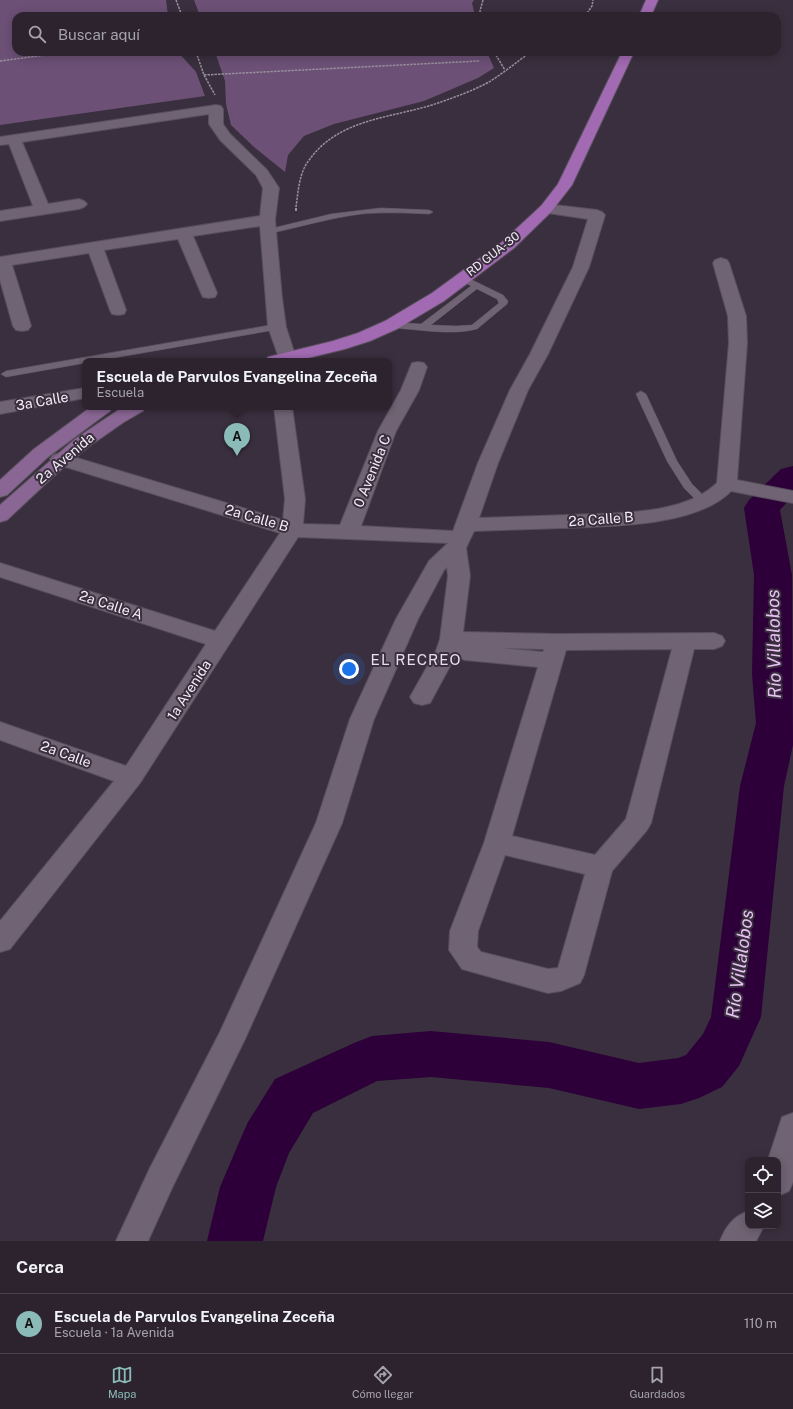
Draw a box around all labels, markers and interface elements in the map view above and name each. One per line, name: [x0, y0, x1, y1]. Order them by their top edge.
search box: [12, 12, 781, 56]
icon: search: [26, 23, 48, 45]
text: Buscar aquí: [58, 26, 140, 43]
street label: RD GUA-30: [464, 229, 522, 279]
popup: [82, 358, 392, 410]
text: Escuela de Parvulos Evangelina Zeceña: [97, 368, 377, 385]
text: Escuela: [97, 385, 144, 400]
street label: 3a Calle: [14, 388, 70, 413]
pin: A: [224, 423, 250, 456]
street label: 2a Avenida: [33, 429, 97, 487]
street label: 0 Avenida C: [350, 432, 394, 510]
street label: 2a Calle B: [223, 501, 291, 535]
street label: 2a Calle B: [568, 509, 634, 529]
street label: 2a Calle A: [77, 587, 145, 623]
water label: Río Villalobos: [762, 589, 785, 699]
district label: EL RECREO: [371, 651, 461, 668]
street label: 1a Avenida: [164, 657, 214, 723]
your location: [339, 659, 359, 679]
street label: 2a Calle: [39, 737, 94, 771]
water label: Río Villalobos: [722, 908, 758, 1019]
map controls: [745, 1157, 781, 1229]
button: locate: [745, 1157, 781, 1193]
button: layers: [745, 1193, 781, 1229]
text: Cerca: [16, 1257, 64, 1277]
text: Escuela de Parvulos Evangelina Zeceña: [54, 1308, 335, 1325]
text: A: [24, 1316, 34, 1331]
text: 110 m: [744, 1316, 777, 1331]
text: Escuela · 1a Avenida: [54, 1325, 174, 1340]
tab: Mapa: [108, 1364, 136, 1400]
tab: Cómo llegar: [352, 1364, 414, 1400]
tab: Guardados: [629, 1364, 685, 1400]

